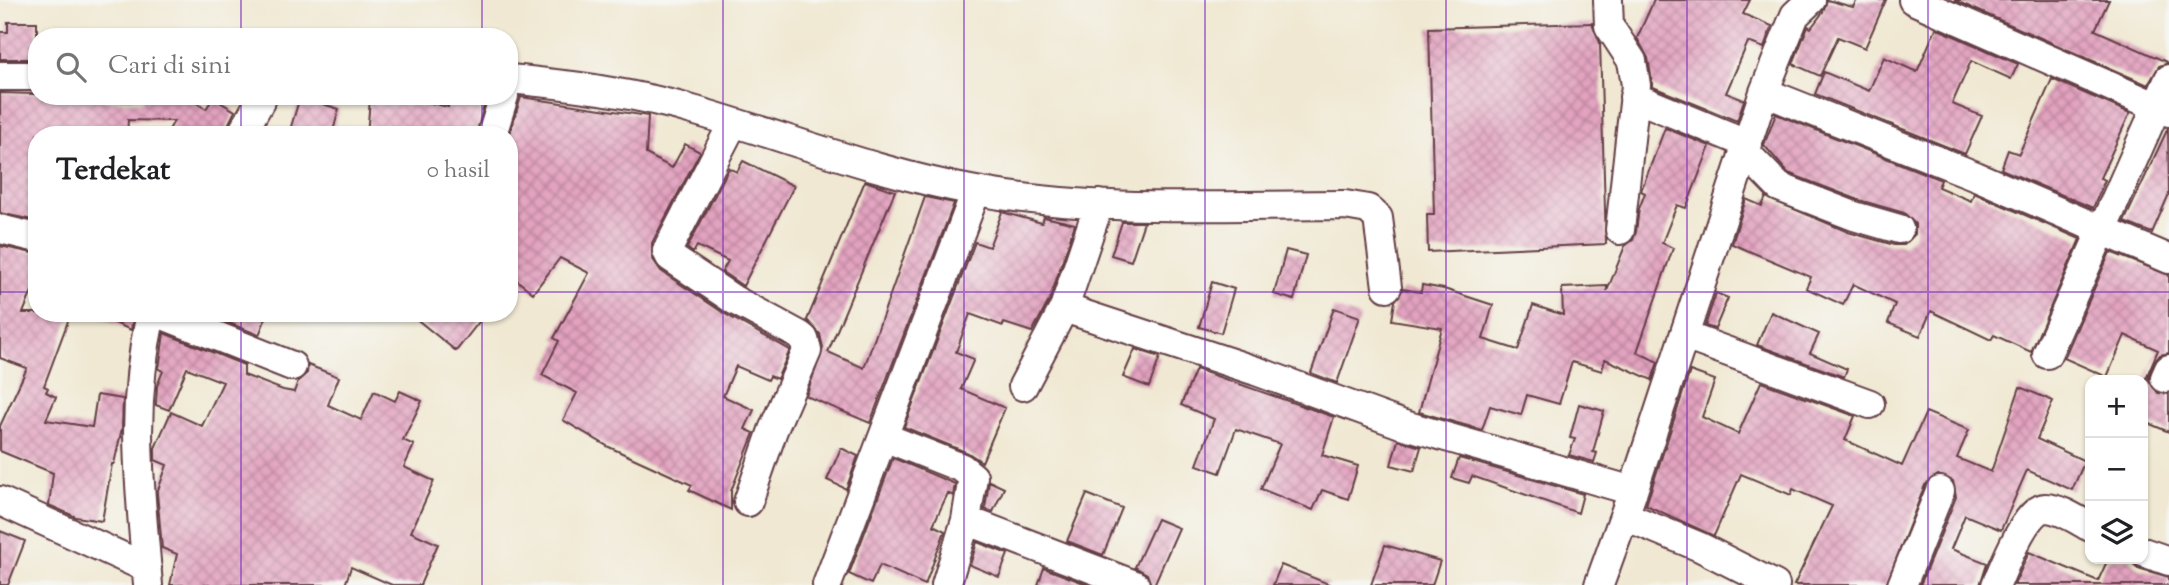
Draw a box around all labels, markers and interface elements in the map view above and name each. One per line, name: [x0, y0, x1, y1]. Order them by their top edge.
search box: [28, 28, 518, 105]
icon: search: [52, 48, 90, 86]
text: Cari di sini: [108, 48, 231, 85]
text: Terdekat: [56, 150, 170, 193]
text: 0 hasil: [427, 155, 490, 188]
map controls: [2085, 375, 2148, 564]
button: +: [2085, 375, 2148, 438]
button: −: [2085, 438, 2148, 501]
button: layers: [2085, 501, 2148, 564]

